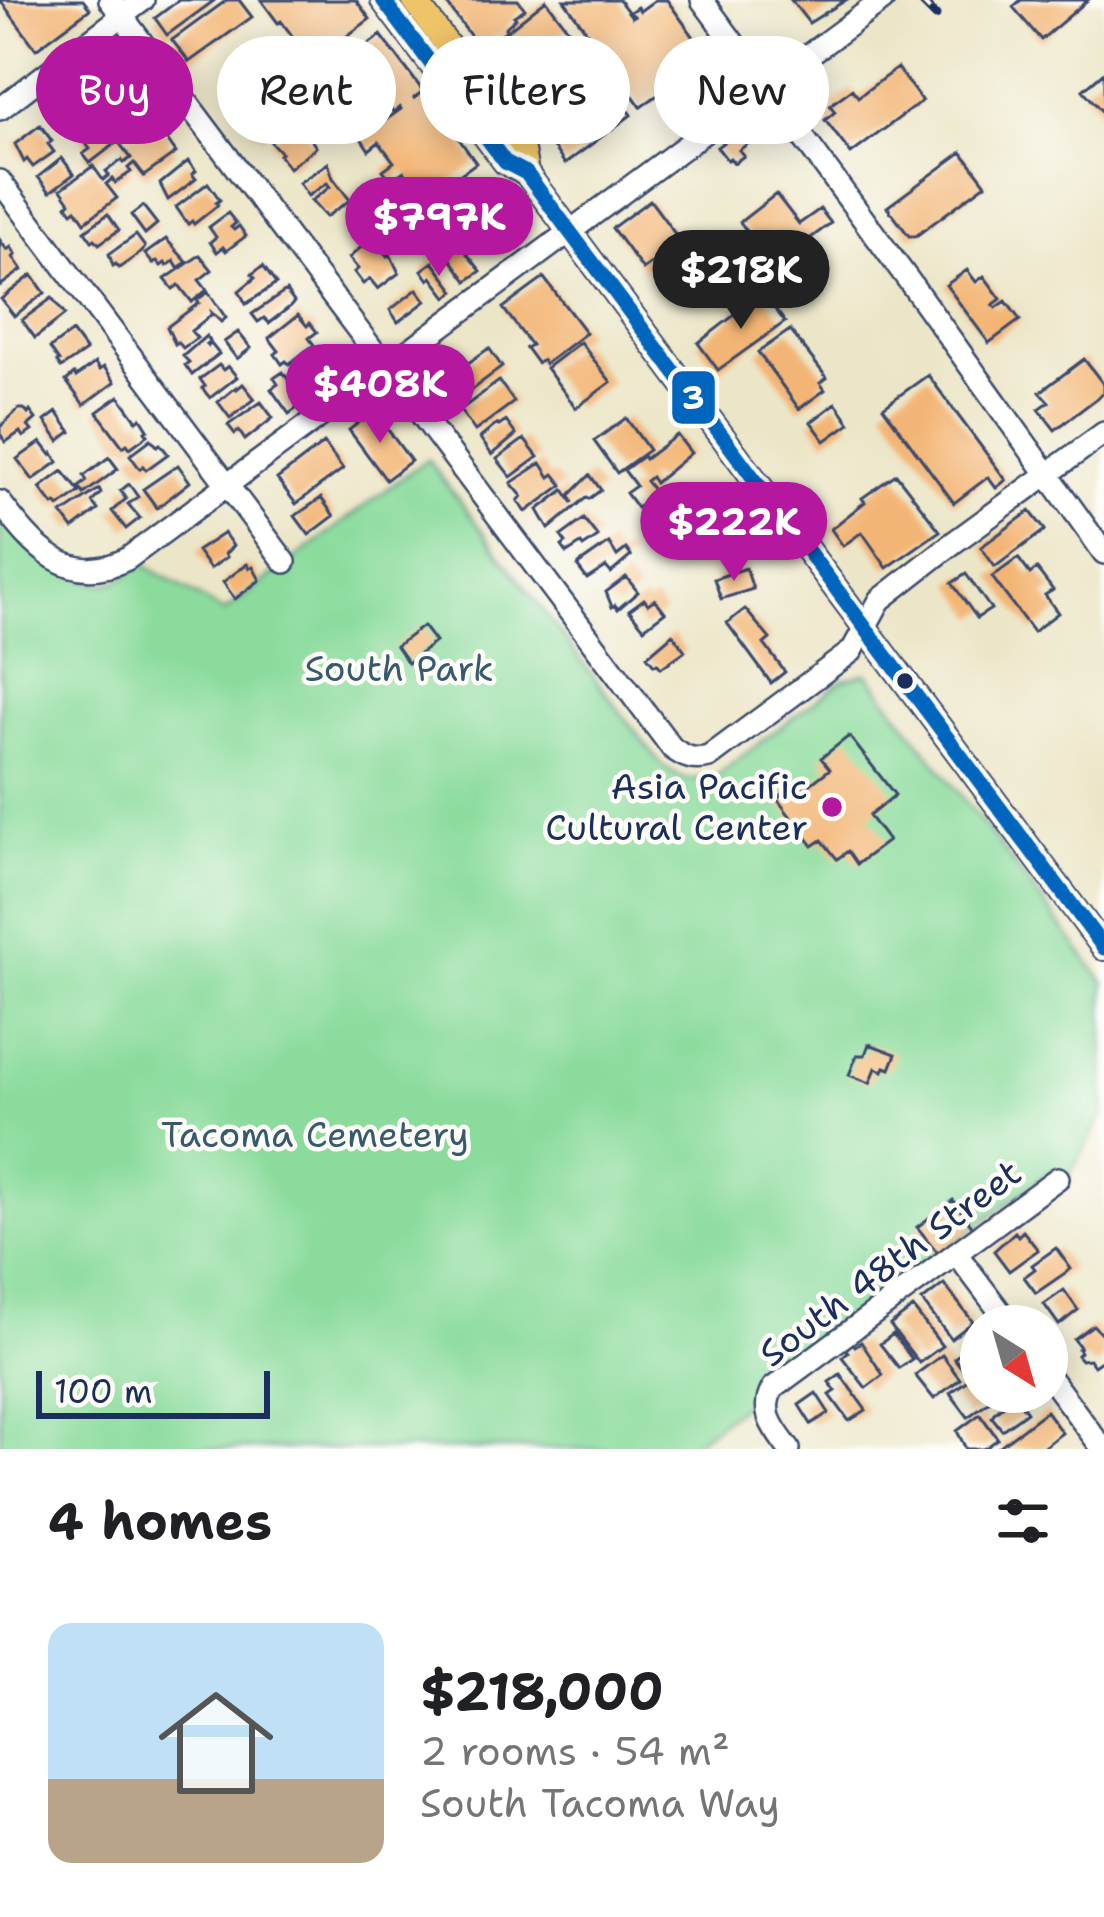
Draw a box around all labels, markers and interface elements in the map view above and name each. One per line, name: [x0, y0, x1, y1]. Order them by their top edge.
chip: Buy: [36, 36, 193, 144]
chip: Rent: [217, 36, 396, 144]
chip: Filters: [420, 36, 630, 144]
chip: New: [654, 36, 829, 144]
pin: $797K: [355, 177, 523, 279]
text: $797K: [372, 190, 506, 242]
pin: $218K: [657, 230, 825, 332]
text: $218K: [680, 243, 802, 295]
pin: $408K: [296, 344, 464, 446]
text: $408K: [313, 357, 447, 409]
line badge: 3: [670, 369, 717, 426]
text: 3: [681, 375, 705, 420]
pin: $222K: [650, 482, 818, 584]
text: $222K: [667, 495, 801, 547]
park label: South Park: [304, 644, 494, 693]
unlabelled marker: [894, 670, 916, 692]
place label: Asia Pacific Cultural Center: [545, 762, 808, 852]
marker: Asia Pacific Cultural Center: [819, 794, 845, 820]
park label: Tacoma Cemetery: [161, 1110, 469, 1159]
street label: South 48th Street: [749, 1148, 1031, 1378]
north arrow: [960, 1305, 1068, 1413]
map controls: [960, 1305, 1068, 1413]
scale bar: [36, 1365, 270, 1418]
text: 100 m: [54, 1369, 153, 1414]
text: 4 homes: [48, 1487, 272, 1555]
icon: filters: [990, 1488, 1056, 1554]
text: $218,000: [420, 1657, 664, 1725]
icon: home: [144, 1671, 288, 1815]
text: 2 rooms · 54 m²: [420, 1725, 730, 1777]
text: South Tacoma Way: [420, 1777, 780, 1829]

